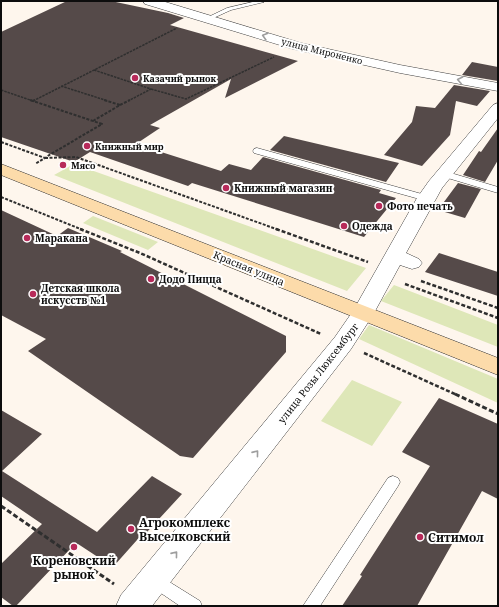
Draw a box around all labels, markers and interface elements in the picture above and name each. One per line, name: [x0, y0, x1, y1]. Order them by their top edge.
one-way arrow: [261, 32, 268, 41]
street label: улица Мироненко: [280, 35, 364, 67]
place label: Казачий рынок: [143, 72, 217, 85]
marker: Казачий рынок: [130, 73, 140, 83]
one-way arrow: [457, 76, 463, 85]
place label: Книжный мир: [95, 140, 164, 153]
marker: Книжный мир: [82, 141, 92, 151]
place label: Мясо: [71, 159, 96, 172]
marker: Мясо: [58, 160, 68, 170]
place label: Книжный магазин: [234, 181, 333, 195]
marker: Книжный магазин: [221, 183, 231, 193]
place label: Фото печать: [387, 199, 453, 213]
marker: Фото печать: [374, 201, 384, 211]
place label: Одежда: [352, 219, 393, 233]
marker: Одежда: [339, 221, 349, 231]
place label: Маракана: [35, 231, 88, 245]
marker: Маракана: [22, 233, 32, 243]
street label: Красная улица: [211, 247, 287, 289]
place label: Додо Пицца: [159, 272, 222, 286]
marker: Додо Пицца: [146, 274, 156, 284]
place label: Детская школа искусств №1: [41, 281, 120, 307]
marker: Детская школа искусств №1: [28, 289, 38, 299]
street label: улица Розы Люксембург: [274, 320, 362, 426]
one-way arrow: [251, 450, 258, 457]
place label: Агрокомплекс Выселковский: [139, 514, 230, 545]
marker: Агрокомплекс Выселковский: [126, 524, 136, 534]
place label: Ситимол: [428, 529, 484, 546]
marker: Ситимол: [415, 532, 425, 542]
marker: Кореновский рынок: [69, 542, 79, 552]
place label: Кореновский рынок: [32, 552, 116, 583]
one-way arrow: [170, 552, 177, 559]

